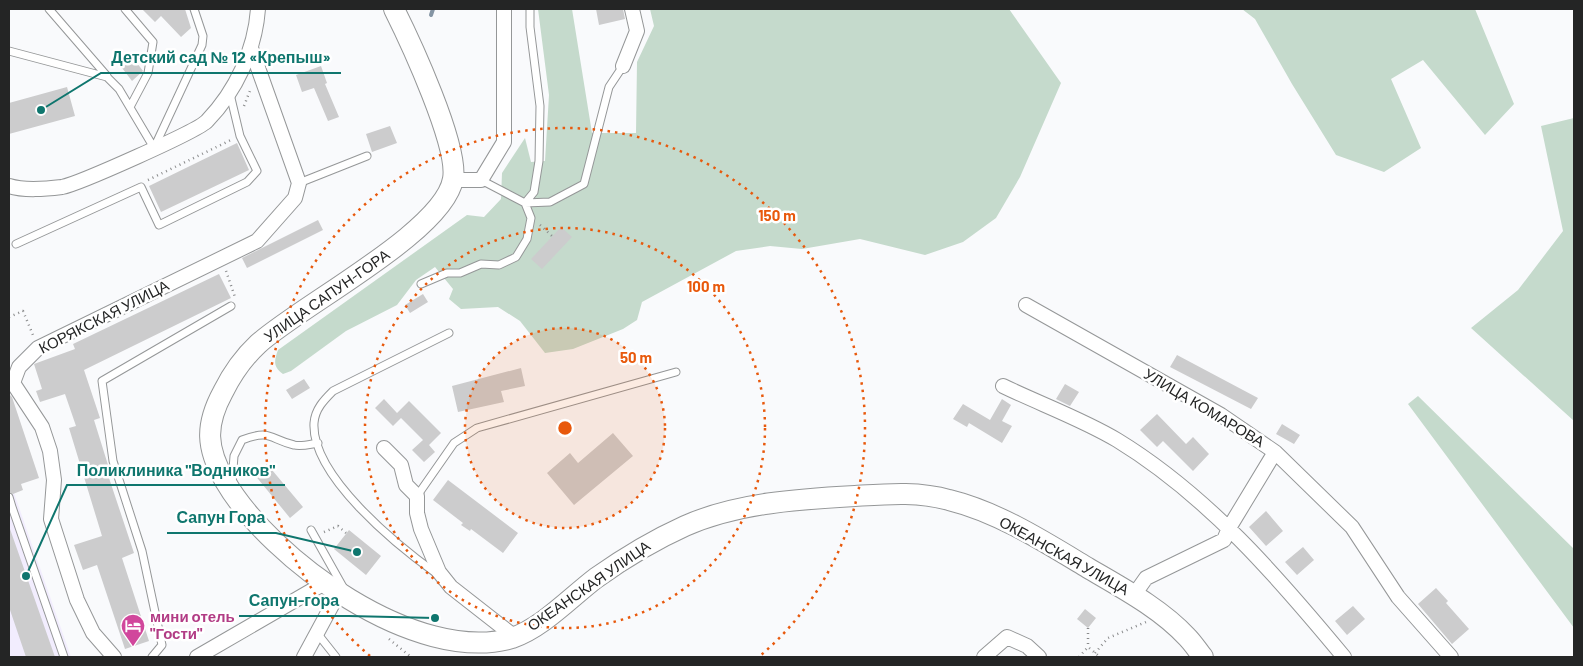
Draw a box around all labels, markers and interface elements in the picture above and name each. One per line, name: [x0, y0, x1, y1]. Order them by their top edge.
callout: Детский сад № 12 «Крепыш»: [101, 42, 341, 73]
text: Детский сад № 12 «Крепыш»: [111, 47, 331, 66]
text: 150 m: [758, 206, 796, 224]
street label: УЛИЦА САПУН-ГОРА: [260, 245, 393, 345]
street label: КОРЯКСКАЯ УЛИЦА: [36, 276, 172, 357]
text: 100 m: [687, 277, 725, 295]
text: 50 m: [620, 348, 652, 366]
street label: УЛИЦА КОМАРОВА: [1141, 364, 1268, 450]
centre of rings: [556, 419, 574, 437]
callout: Поликлиника "Водников": [67, 454, 285, 485]
text: Поликлиника "Водников": [77, 460, 275, 479]
callout: Сапун Гора: [167, 502, 276, 533]
text: Сапун Гора: [177, 507, 265, 526]
street label: ОКЕАНСКАЯ УЛИЦА: [997, 512, 1132, 598]
street label: ОКЕАНСКАЯ УЛИЦА: [524, 536, 653, 634]
callout: Сапун-гора: [239, 585, 349, 616]
text: Сапун-гора: [249, 590, 339, 609]
place label: мини отель "Гости": [150, 607, 235, 642]
hotel icon: мини отель "Гости": [120, 613, 146, 647]

